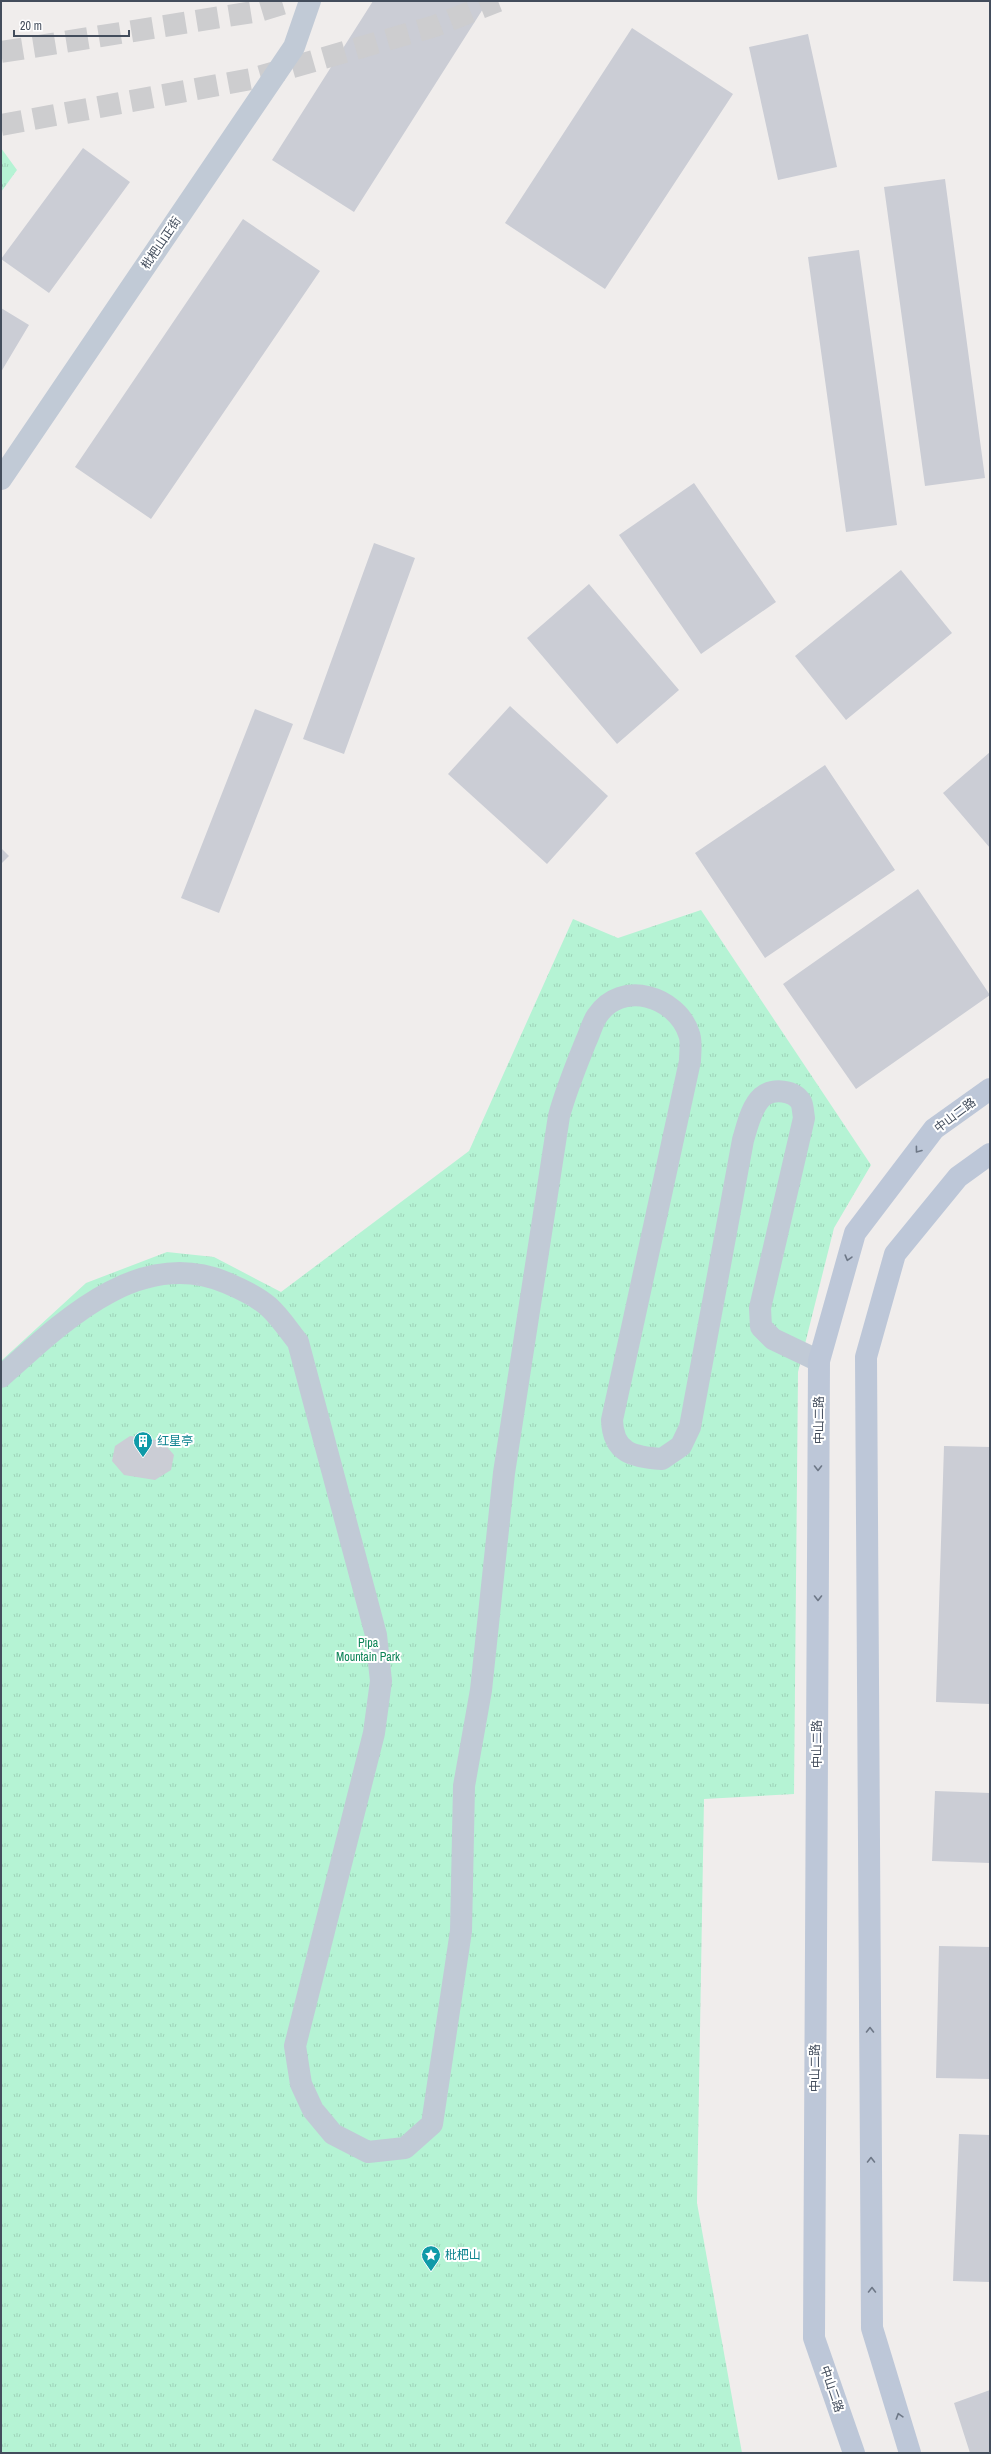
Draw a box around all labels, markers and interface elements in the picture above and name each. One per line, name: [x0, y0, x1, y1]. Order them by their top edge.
scale bar: [14, 12, 129, 38]
text: 20 m: [20, 18, 42, 34]
street label: 枇杷山正街: [138, 214, 184, 272]
street label: 中山二路: [931, 1094, 979, 1136]
one-way arrow: [915, 1146, 923, 1153]
one-way arrow: [844, 1254, 853, 1261]
street label: 中山二路: [811, 1396, 827, 1444]
building icon: 红星亭: [132, 1430, 154, 1458]
place label: 红星亭: [157, 1433, 193, 1449]
one-way arrow: [814, 1465, 822, 1471]
one-way arrow: [814, 1595, 822, 1601]
park label: Pipa Mountain Park: [336, 1635, 400, 1665]
street label: 中山二路: [809, 1720, 825, 1768]
one-way arrow: [866, 2027, 874, 2033]
street label: 中山二路: [807, 2044, 823, 2092]
one-way arrow: [867, 2157, 875, 2163]
place icon: 枇杷山: [420, 2244, 442, 2272]
place label: 枇杷山: [445, 2247, 481, 2263]
one-way arrow: [868, 2287, 876, 2293]
street label: 中山二路: [817, 2364, 847, 2414]
one-way arrow: [895, 2412, 904, 2419]

